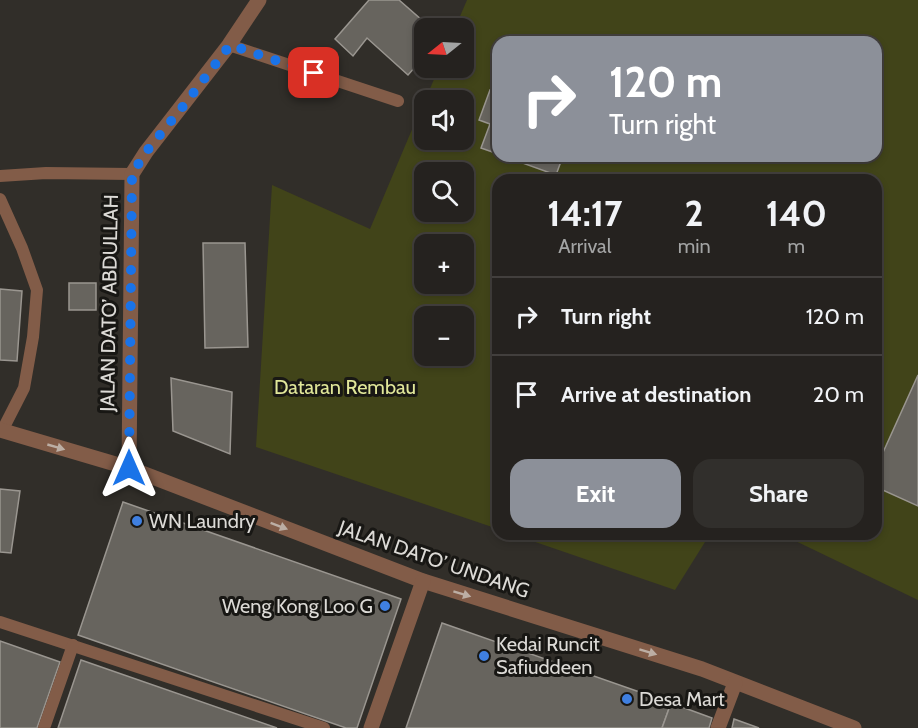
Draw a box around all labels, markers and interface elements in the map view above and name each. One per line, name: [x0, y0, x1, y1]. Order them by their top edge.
north arrow: [414, 18, 474, 78]
map controls: [414, 18, 474, 366]
pin: [288, 47, 339, 98]
icon: arrive: [297, 56, 330, 89]
text: 120 m: [609, 56, 722, 108]
icon: right: [510, 60, 588, 138]
button: sound: [414, 90, 474, 150]
text: Turn right: [609, 108, 716, 141]
button: search: [414, 162, 474, 222]
text: 14:17: [547, 191, 622, 235]
text: 2: [685, 191, 704, 235]
text: 140: [766, 191, 827, 235]
street label: JALAN DATO’ ABDULLAH: [95, 194, 123, 413]
button: +: [414, 234, 474, 294]
text: Arrival: [558, 234, 611, 258]
text: min: [678, 234, 711, 258]
text: m: [788, 234, 805, 258]
icon: right: [510, 300, 543, 333]
text: Turn right: [561, 303, 651, 330]
text: 120 m: [806, 303, 864, 330]
button: −: [414, 306, 474, 366]
park label: Dataran Rembau: [274, 375, 416, 399]
icon: arrive: [510, 378, 543, 411]
text: Arrive at destination: [561, 381, 751, 408]
text: 20 m: [813, 381, 864, 408]
position arrow: [97, 436, 161, 500]
one-way arrow: [47, 443, 65, 452]
button: Exit: [510, 459, 681, 528]
button: Share: [693, 459, 864, 528]
place label: WN Laundry: [149, 509, 255, 533]
marker: WN Laundry: [130, 514, 144, 528]
street label: JALAN DATO’ UNDANG: [334, 515, 533, 603]
one-way arrow: [270, 522, 288, 531]
one-way arrow: [453, 589, 471, 599]
place label: Weng Kong Loo G: [222, 594, 373, 618]
marker: Weng Kong Loo G: [378, 599, 392, 613]
place label: Kedai Runcit Safiuddeen: [496, 632, 600, 679]
one-way arrow: [639, 648, 657, 657]
marker: Kedai Runcit Safiuddeen: [477, 649, 491, 663]
place label: Desa Mart: [639, 687, 725, 711]
marker: Desa Mart: [620, 692, 634, 706]

